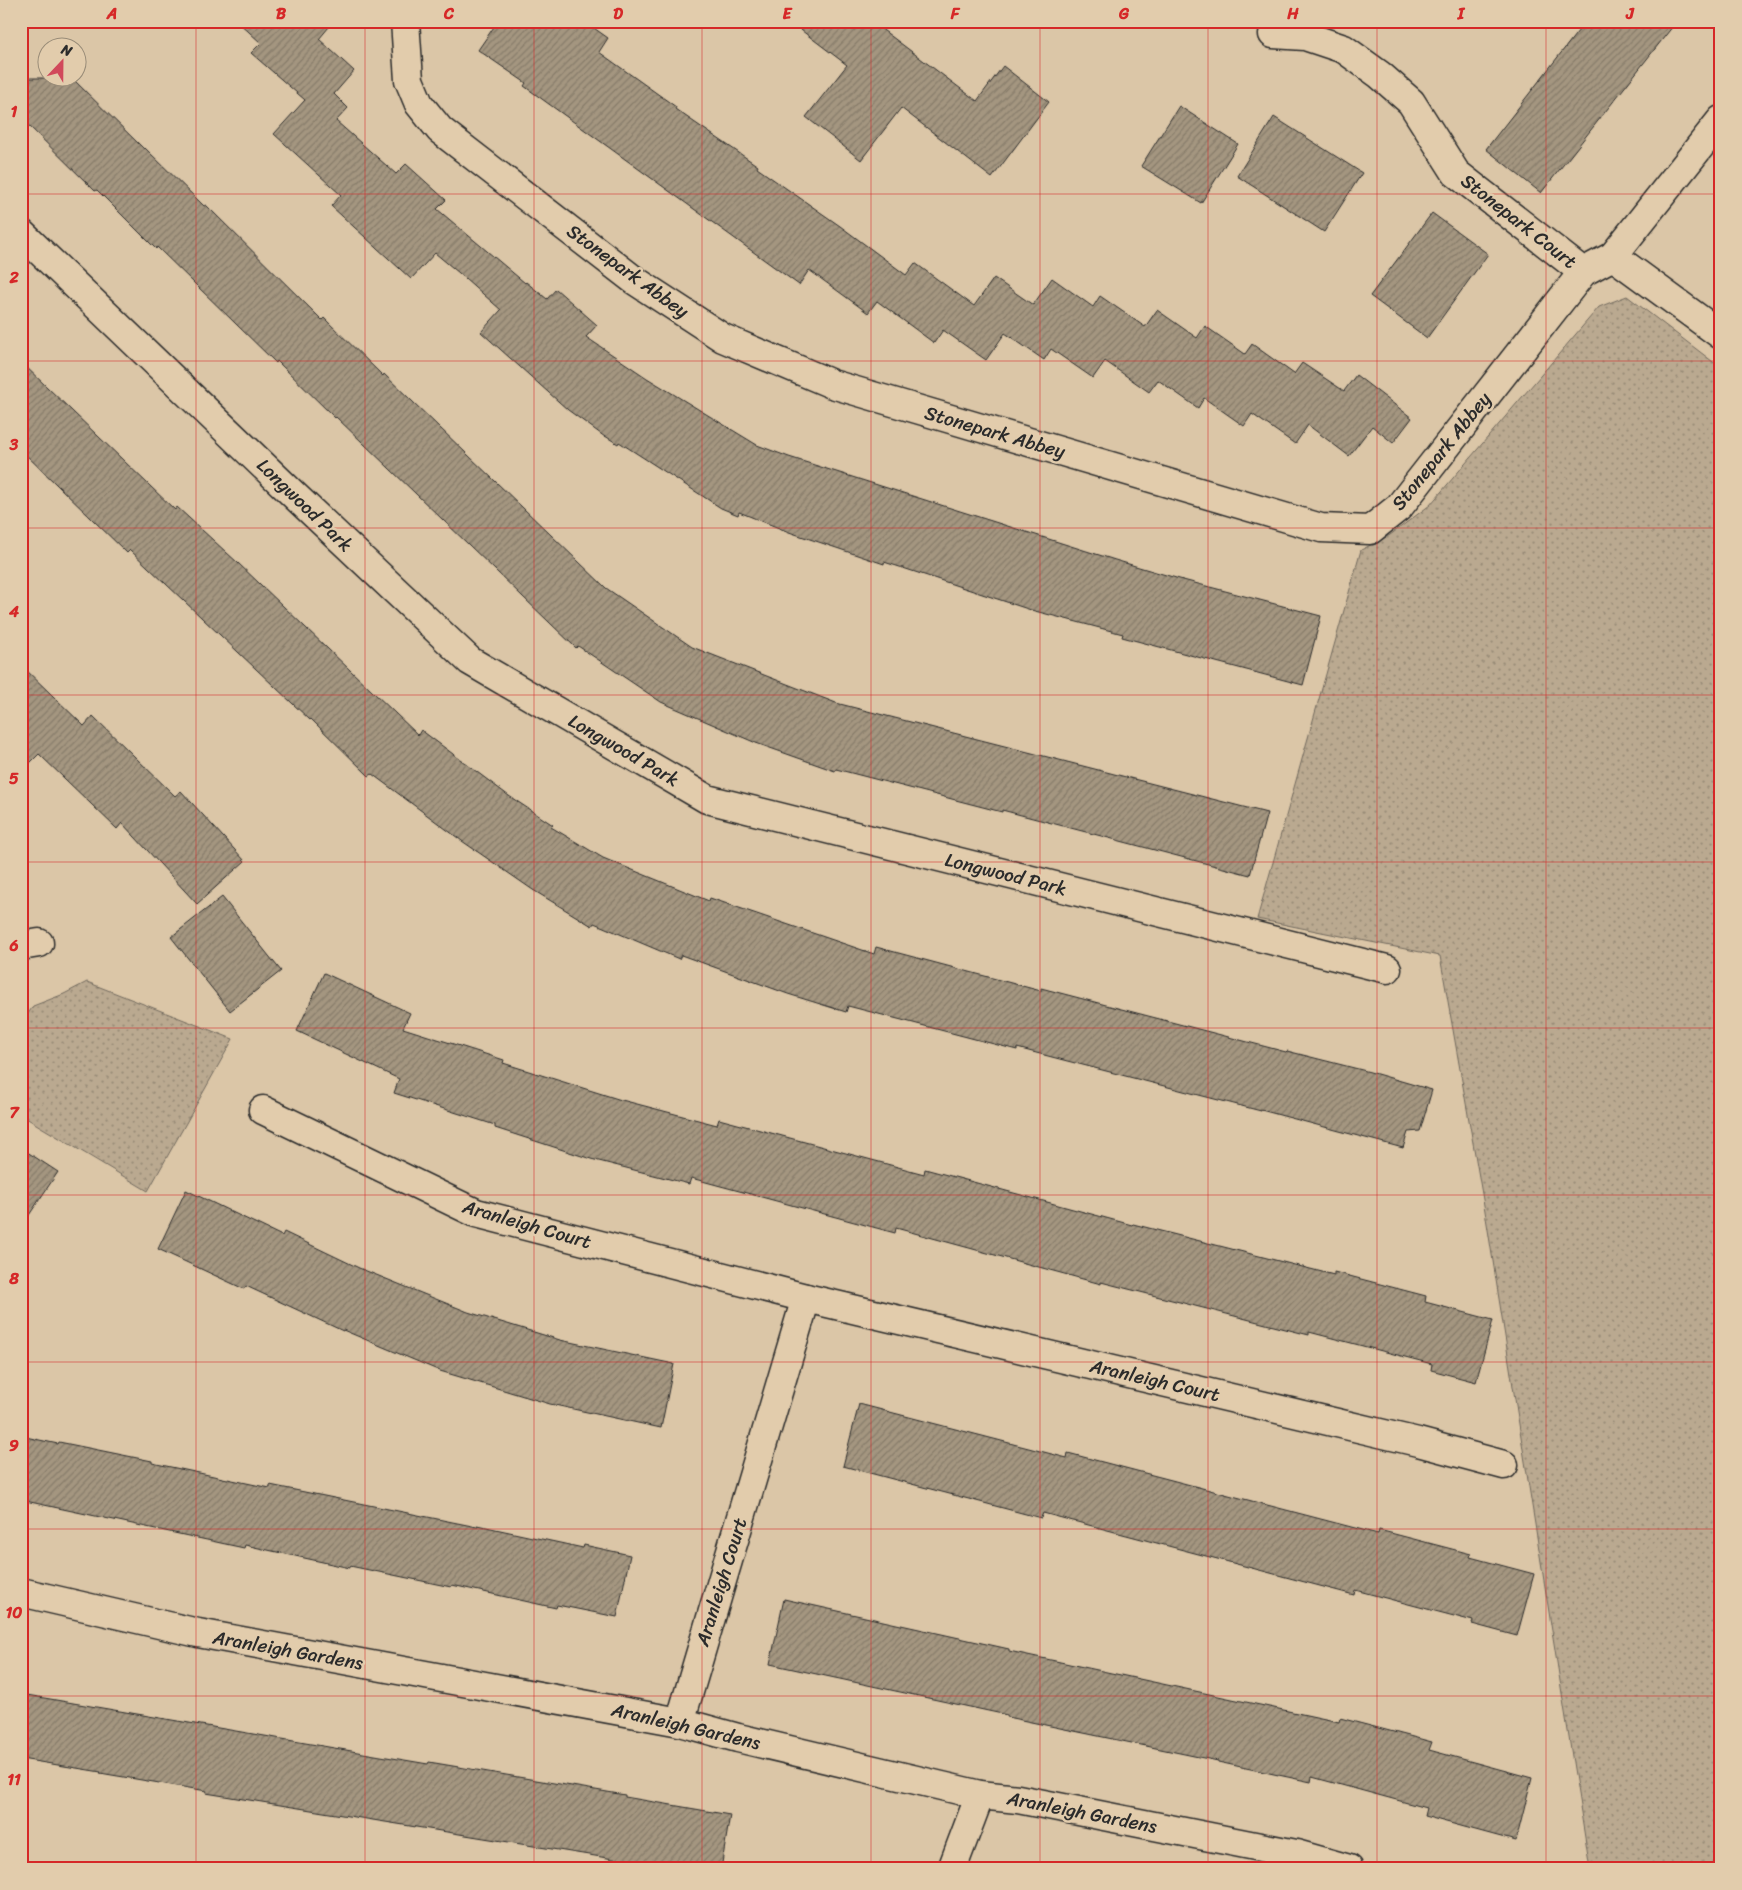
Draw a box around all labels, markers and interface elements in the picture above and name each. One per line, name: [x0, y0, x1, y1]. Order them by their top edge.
text: A: [106, 0, 117, 28]
text: B: [276, 0, 287, 28]
text: C: [443, 0, 455, 28]
text: D: [613, 0, 623, 28]
text: E: [783, 0, 793, 28]
text: F: [950, 0, 961, 28]
text: G: [1118, 0, 1130, 28]
text: H: [1286, 0, 1299, 28]
text: I: [1457, 0, 1466, 28]
text: J: [1625, 0, 1635, 28]
text: N: [57, 37, 76, 64]
north arrow: [38, 38, 88, 88]
text: 1: [11, 97, 18, 126]
street label: Stonepark Court: [1454, 165, 1584, 277]
street label: Stonepark Abbey: [560, 215, 696, 327]
text: 2: [8, 263, 19, 292]
street label: Stonepark Abbey: [1383, 384, 1500, 518]
street label: Stonepark Abbey: [921, 396, 1069, 468]
text: 3: [9, 430, 19, 459]
street label: Longwood Park: [249, 450, 361, 560]
text: 4: [8, 597, 19, 626]
street label: Longwood Park: [562, 705, 686, 795]
text: 5: [9, 764, 19, 793]
street label: Longwood Park: [942, 843, 1070, 905]
text: 6: [8, 931, 19, 960]
text: 7: [9, 1098, 20, 1127]
street label: Aranleigh Court: [458, 1190, 595, 1258]
text: 8: [8, 1264, 19, 1293]
street label: Aranleigh Court: [1086, 1349, 1223, 1411]
text: 9: [9, 1431, 19, 1460]
street label: Aranleigh Court: [686, 1514, 756, 1651]
text: 10: [6, 1598, 22, 1627]
street label: Aranleigh Gardens: [209, 1620, 366, 1679]
street label: Aranleigh Gardens: [607, 1693, 764, 1759]
text: 11: [7, 1765, 21, 1794]
street label: Aranleigh Gardens: [1003, 1781, 1160, 1843]

